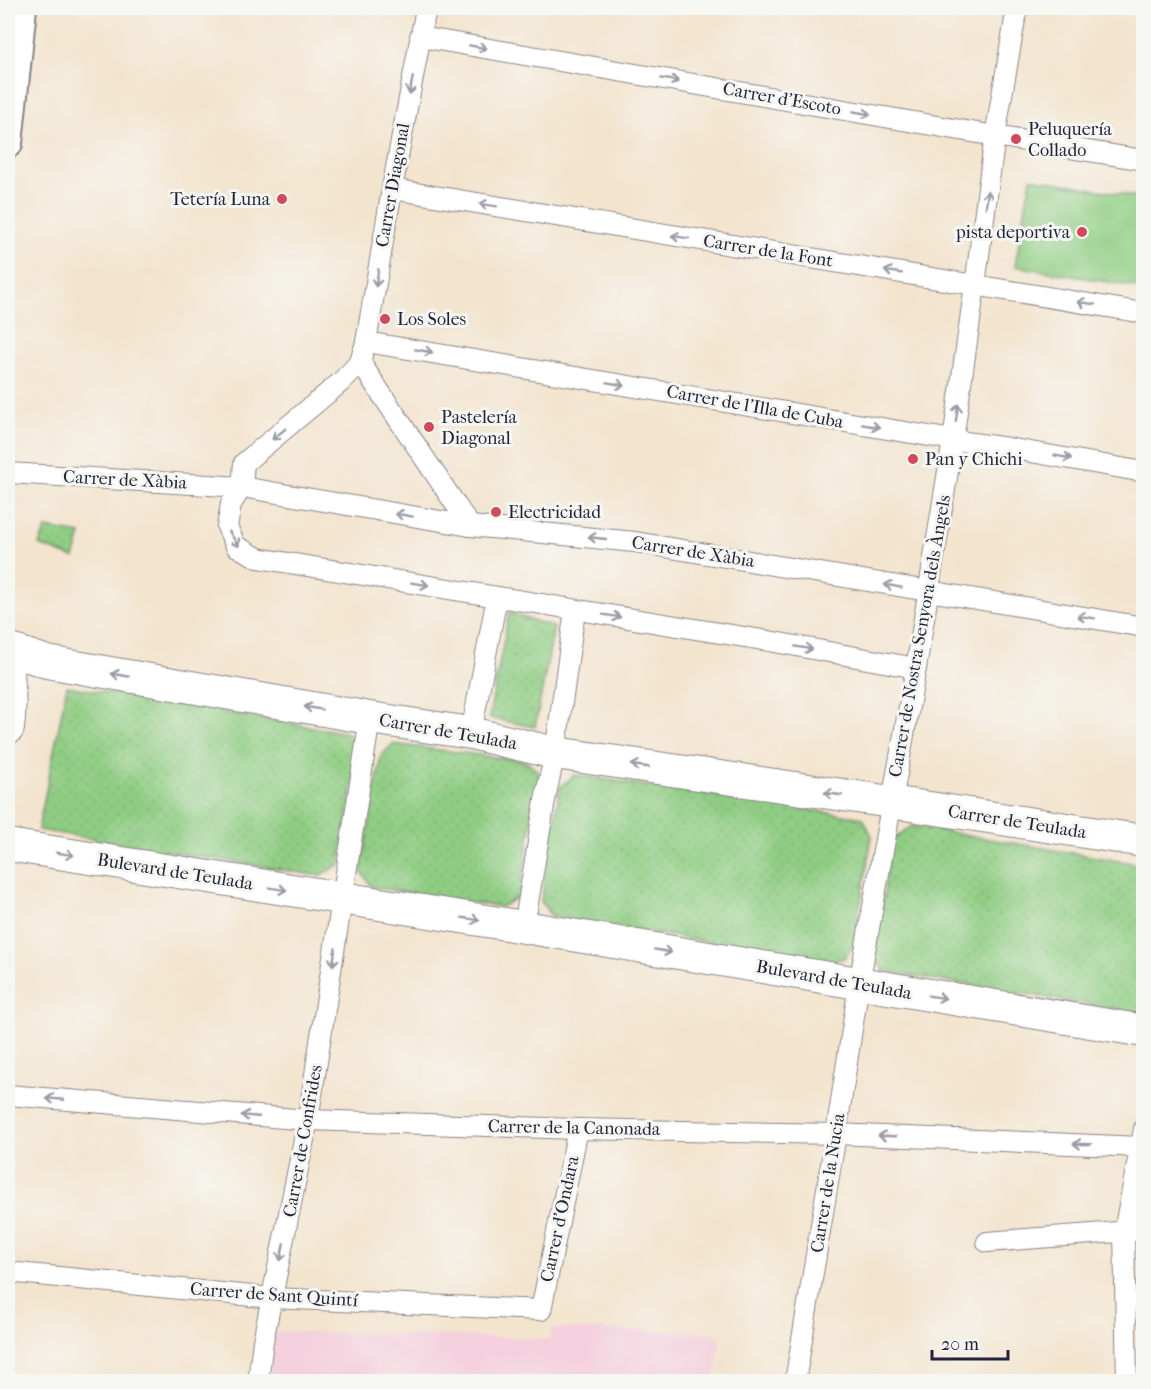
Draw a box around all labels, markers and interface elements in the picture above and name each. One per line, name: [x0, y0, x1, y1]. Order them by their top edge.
one-way arrow: [468, 41, 487, 52]
one-way arrow: [660, 74, 680, 85]
one-way arrow: [405, 75, 416, 95]
street label: Carrer d'Escoto: [721, 78, 843, 120]
one-way arrow: [852, 108, 872, 119]
place label: Peluquería Collado: [1028, 119, 1113, 161]
street label: Carrer Diagonal: [372, 121, 414, 249]
marker: Peluquería Collado: [1009, 132, 1023, 146]
place label: Tetería Luna: [170, 189, 271, 210]
one-way arrow: [981, 190, 992, 210]
marker: Tetería Luna: [275, 192, 289, 206]
one-way arrow: [478, 199, 498, 210]
place label: pista deportiva: [955, 222, 1071, 243]
marker: pista deportiva: [1075, 225, 1089, 239]
street label: Carrer de la Font: [702, 230, 835, 272]
one-way arrow: [671, 231, 691, 242]
one-way arrow: [884, 266, 904, 277]
one-way arrow: [371, 267, 382, 287]
one-way arrow: [1076, 298, 1096, 309]
place label: Los Soles: [397, 309, 467, 330]
marker: Los Soles: [378, 312, 392, 326]
one-way arrow: [414, 346, 433, 357]
one-way arrow: [606, 378, 626, 389]
street label: Carrer de l'Illa de Cuba: [665, 381, 846, 433]
one-way arrow: [951, 404, 962, 423]
place label: Pastelería Diagonal: [441, 407, 518, 449]
marker: Pastelería Diagonal: [422, 420, 436, 434]
one-way arrow: [860, 421, 880, 432]
one-way arrow: [272, 427, 287, 441]
place label: Pan y Chichi: [925, 449, 1023, 470]
marker: Pan y Chichi: [906, 452, 920, 466]
one-way arrow: [1053, 452, 1073, 463]
street label: Carrer de Xàbia: [63, 466, 188, 494]
street label: Carrer de Nostra Senyora dels Àngels: [884, 493, 955, 779]
place label: Electricidad: [508, 502, 601, 523]
marker: Electricidad: [489, 505, 503, 519]
one-way arrow: [394, 509, 414, 520]
one-way arrow: [228, 531, 241, 548]
one-way arrow: [588, 532, 608, 543]
street label: Carrer de Xàbia: [630, 532, 757, 572]
one-way arrow: [409, 579, 429, 590]
one-way arrow: [884, 580, 904, 591]
one-way arrow: [602, 610, 621, 621]
one-way arrow: [1076, 612, 1096, 623]
one-way arrow: [794, 643, 814, 654]
one-way arrow: [111, 669, 131, 680]
one-way arrow: [303, 702, 323, 713]
street label: Carrer de Teulada: [377, 710, 519, 755]
one-way arrow: [631, 760, 651, 771]
one-way arrow: [824, 788, 844, 799]
street label: Carrer de Teulada: [946, 801, 1088, 843]
one-way arrow: [55, 849, 75, 860]
street label: Bulevard de Teulada: [96, 849, 255, 895]
one-way arrow: [268, 883, 288, 894]
one-way arrow: [461, 914, 480, 925]
one-way arrow: [653, 946, 673, 957]
one-way arrow: [328, 947, 339, 966]
street label: Bulevard de Teulada: [755, 956, 914, 1004]
one-way arrow: [927, 992, 946, 1003]
street label: Carrer de Confrides: [279, 1063, 327, 1219]
one-way arrow: [46, 1094, 66, 1105]
one-way arrow: [240, 1110, 260, 1121]
street label: Carrer de la Nucia: [807, 1111, 849, 1254]
street label: Carrer de la Canonada: [488, 1116, 661, 1140]
one-way arrow: [878, 1131, 898, 1142]
one-way arrow: [1073, 1139, 1093, 1150]
street label: Carrer d'Ondara: [536, 1153, 584, 1284]
one-way arrow: [275, 1243, 287, 1262]
street label: Carrer de Sant Quintí: [189, 1279, 359, 1311]
scale bar: [932, 1323, 1008, 1361]
text: 20 m: [941, 1334, 979, 1355]

